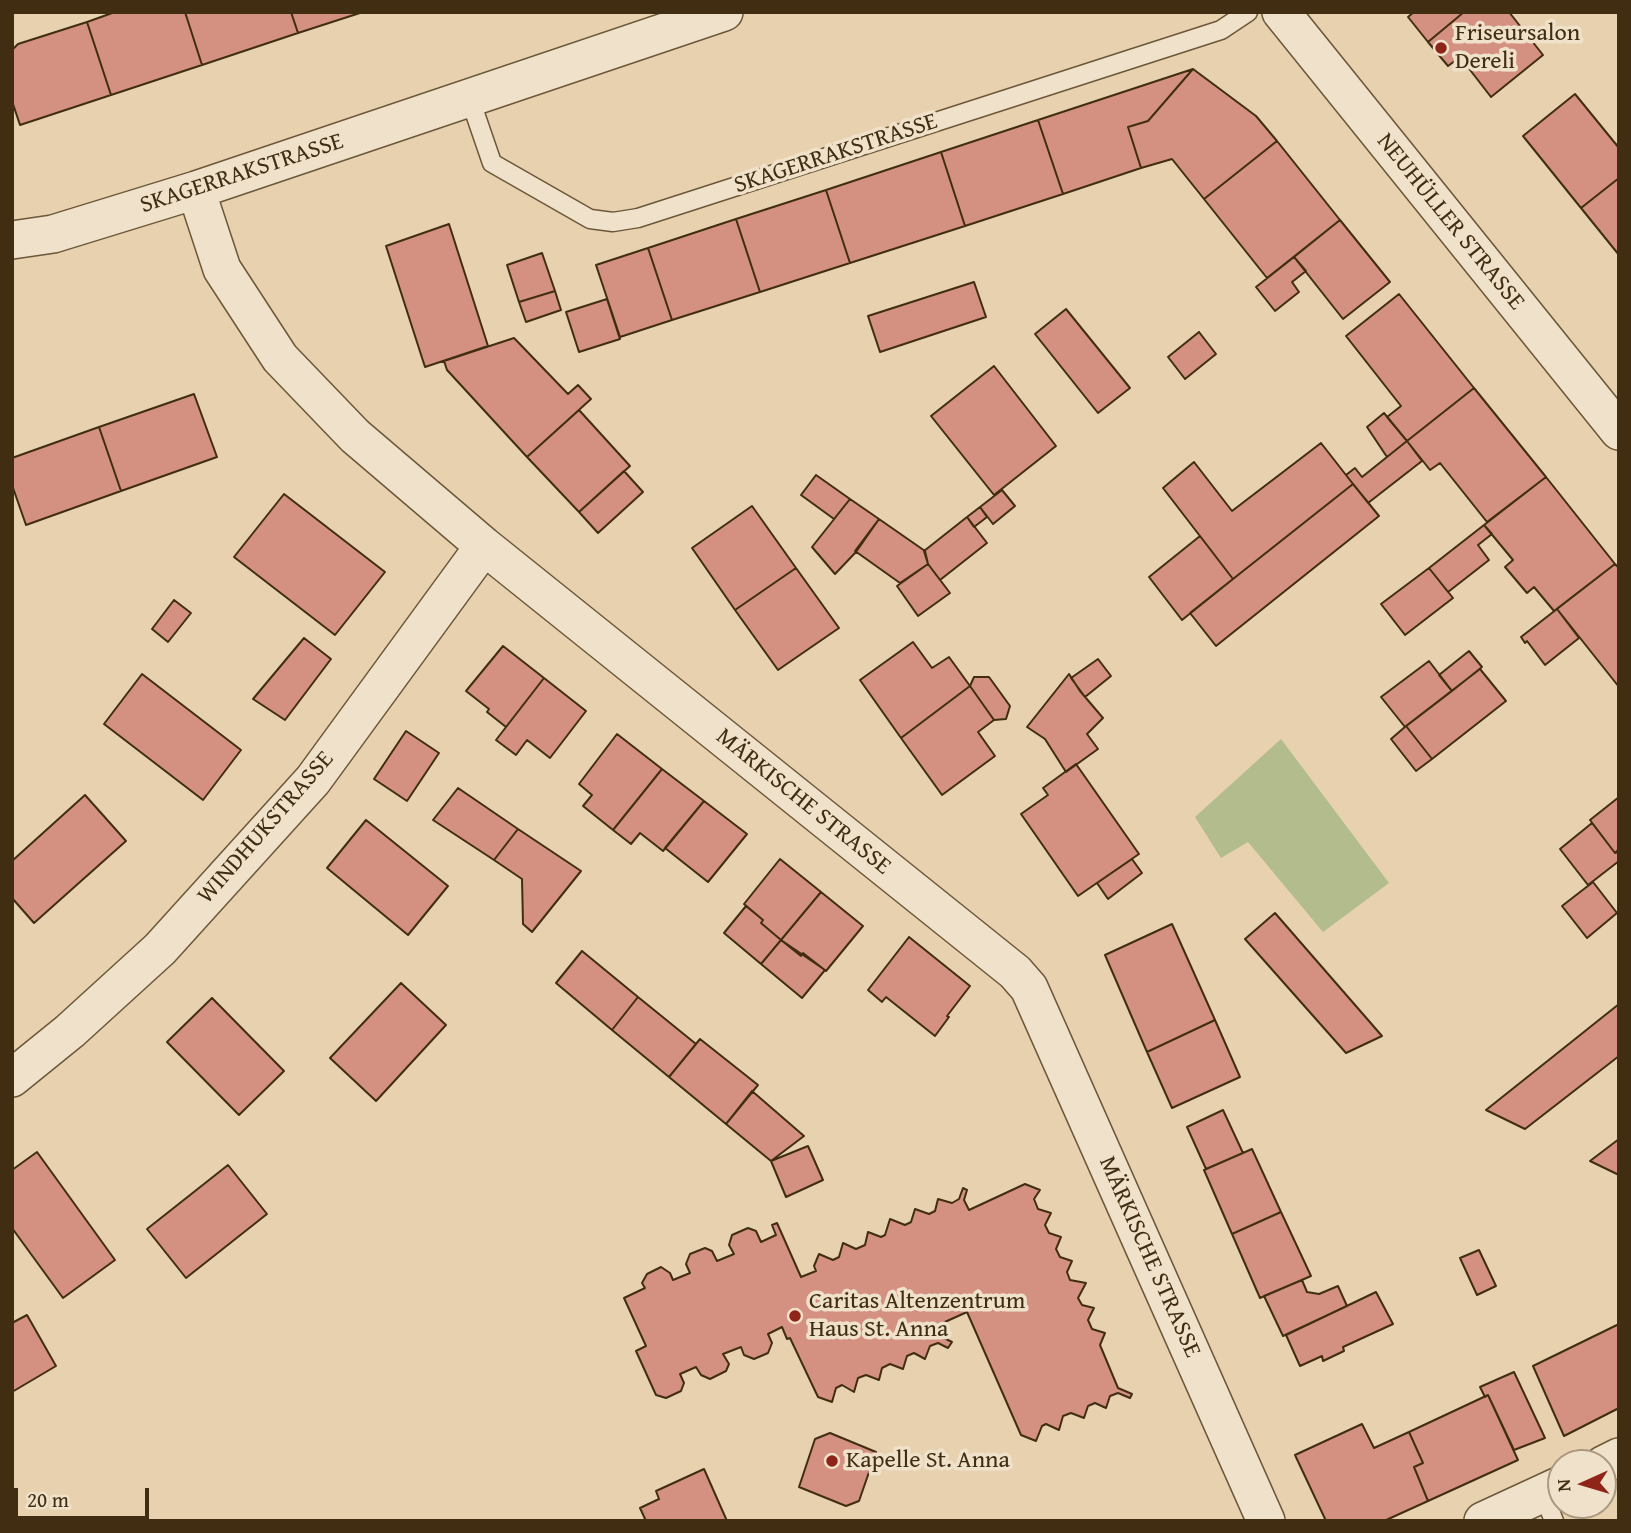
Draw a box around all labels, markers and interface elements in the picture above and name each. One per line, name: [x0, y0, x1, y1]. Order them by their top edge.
place label: Friseursalon Dereli: [1455, 20, 1580, 76]
marker: Friseursalon Dereli: [1433, 40, 1449, 56]
street label: SKAGERRAKSTRASSE: [731, 108, 941, 200]
street label: SKAGERRAKSTRASSE: [137, 128, 347, 220]
street label: NEUHÜLLER STRASSE: [1370, 128, 1530, 316]
street label: MÄRKISCHE STRASSE: [710, 723, 896, 881]
street label: WINDHUKSTRASSE: [192, 746, 340, 910]
street label: MÄRKISCHE STRASSE: [1092, 1152, 1206, 1362]
place label: Caritas Altenzentrum Haus St. Anna: [809, 1288, 1025, 1344]
marker: Caritas Altenzentrum Haus St. Anna: [787, 1308, 803, 1324]
place label: Kapelle St. Anna: [846, 1447, 1010, 1475]
north arrow: [1547, 1449, 1617, 1519]
marker: Kapelle St. Anna: [824, 1453, 840, 1469]
scale bar: [18, 1474, 152, 1518]
text: N: [1549, 1478, 1577, 1493]
text: 20 m: [27, 1484, 69, 1515]

